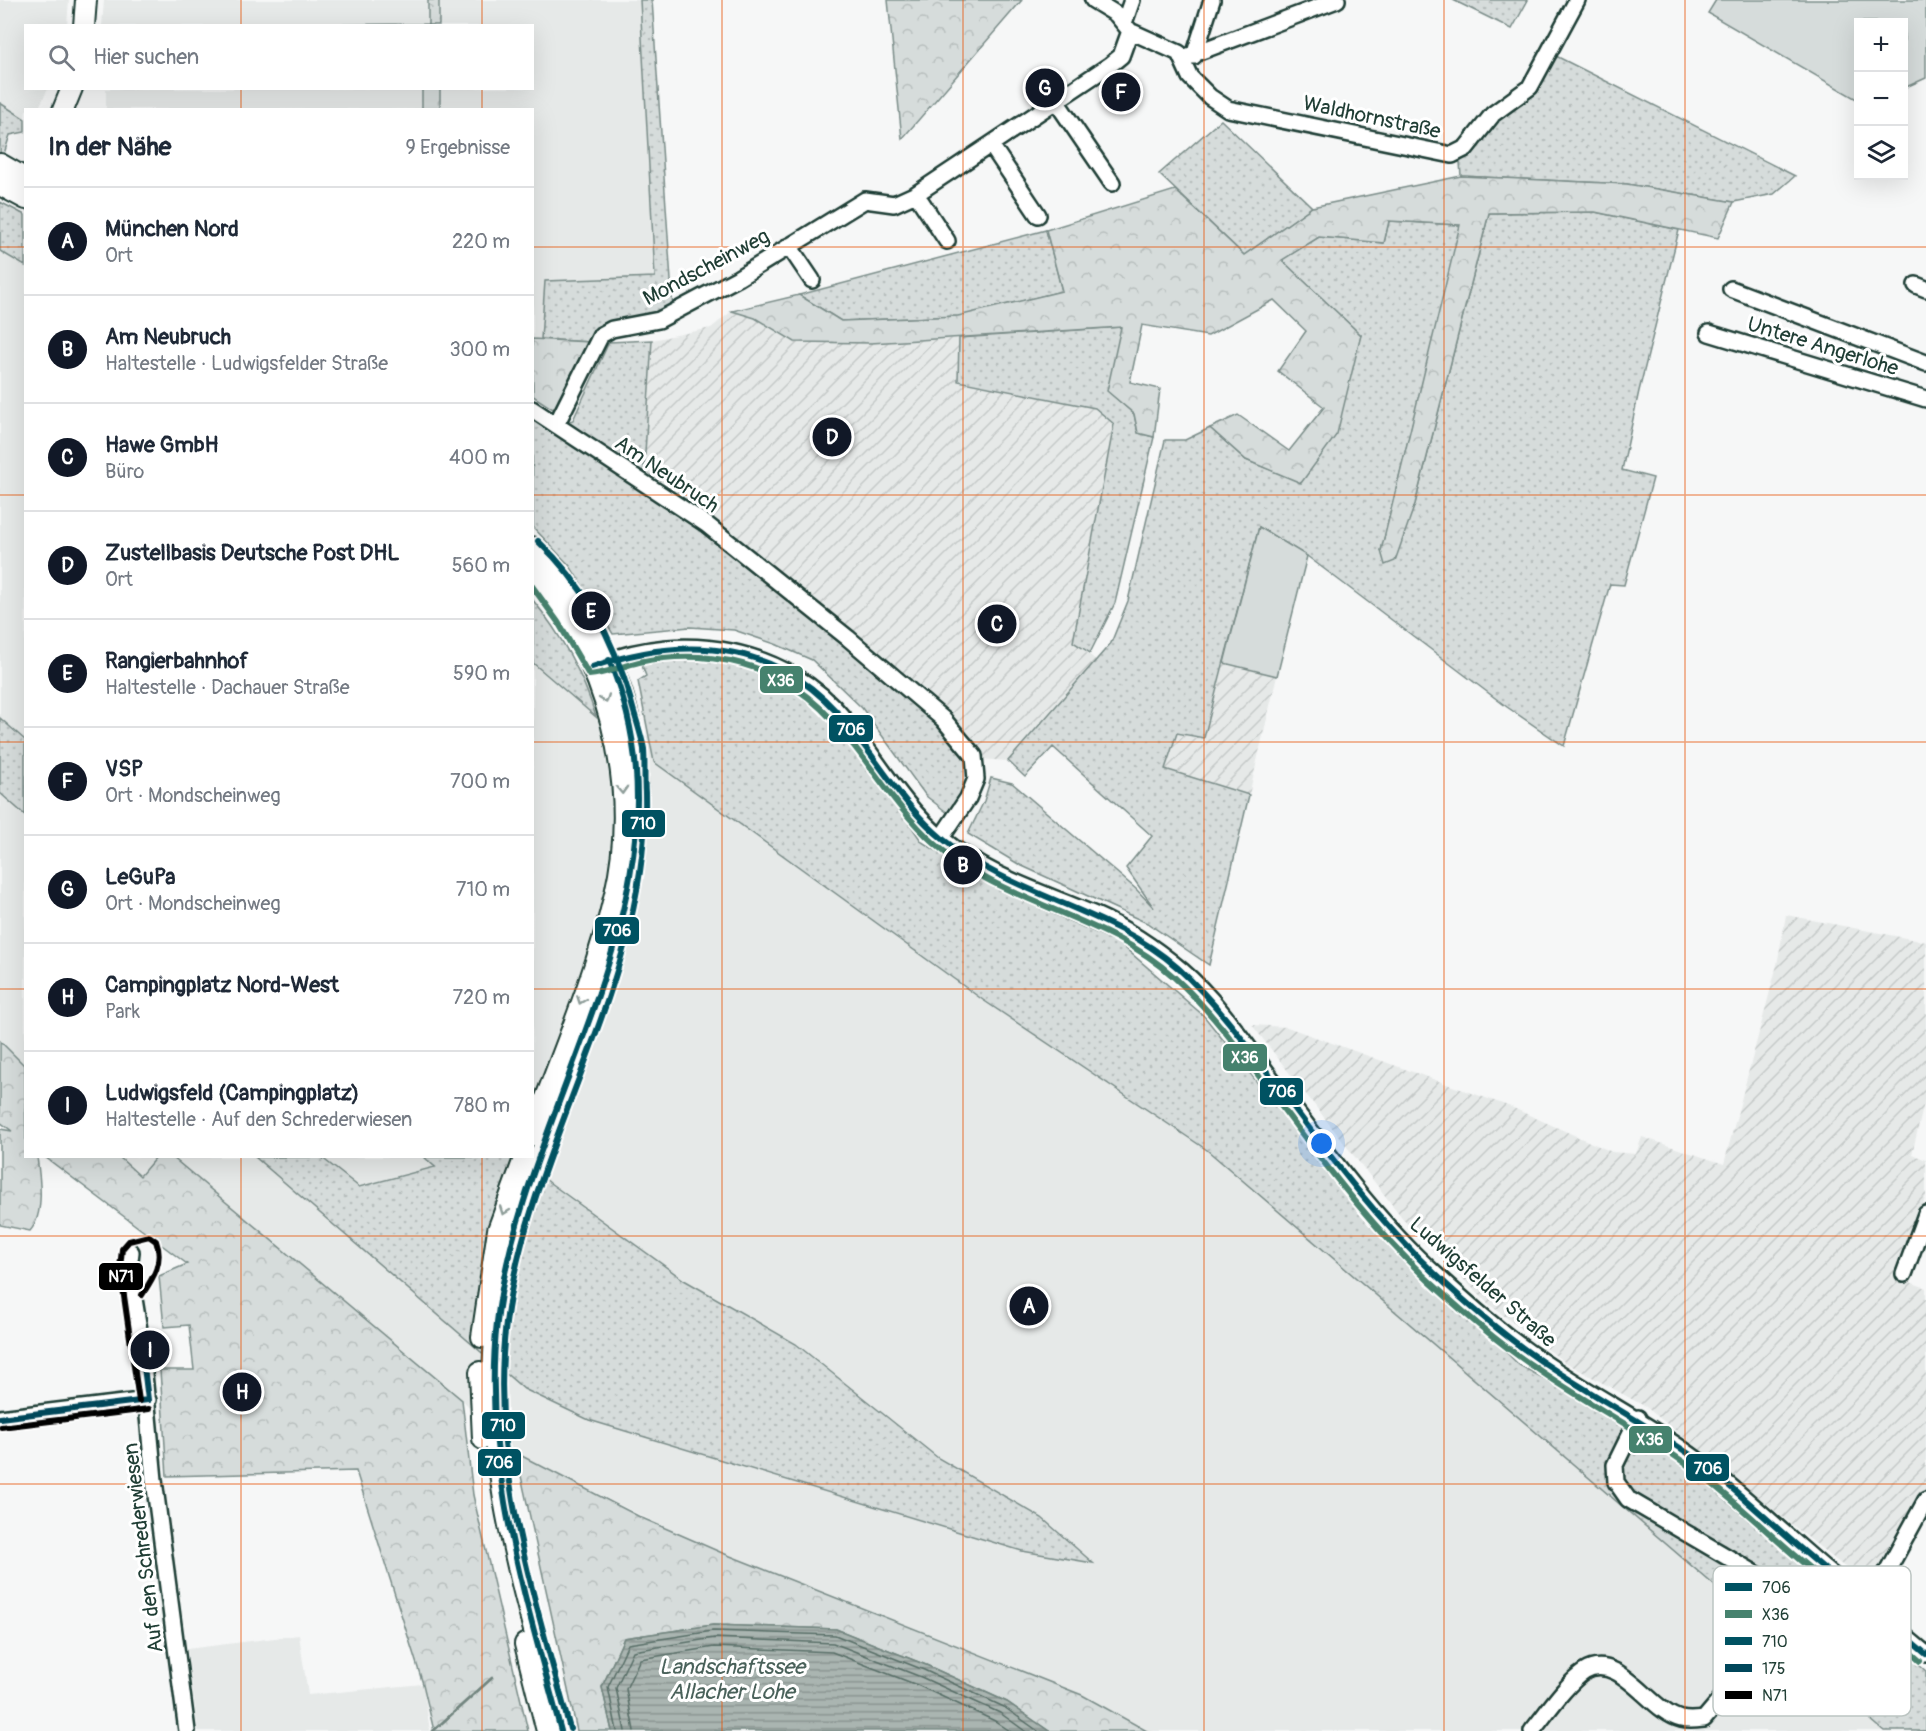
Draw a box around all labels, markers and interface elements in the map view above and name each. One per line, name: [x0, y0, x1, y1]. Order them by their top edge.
map controls: [1854, 18, 1908, 180]
button: +: [1854, 18, 1908, 72]
search box: [24, 24, 534, 90]
icon: search: [45, 41, 78, 74]
text: Hier suchen: [93, 43, 199, 71]
pin: G: [1026, 66, 1064, 110]
pin: F: [1102, 70, 1140, 115]
button: −: [1854, 72, 1908, 126]
street label: Waldhornstraße: [1301, 90, 1444, 145]
button: layers: [1854, 126, 1908, 180]
text: In der Nähe: [48, 131, 171, 163]
text: 9 Ergebnisse: [405, 135, 510, 160]
text: München Nord: [105, 215, 239, 243]
street label: Mondscheinweg: [638, 223, 774, 312]
text: A: [61, 229, 74, 254]
text: 220 m: [452, 229, 510, 254]
text: Ort: [105, 243, 133, 268]
street label: Untere Angerlohe: [1744, 311, 1902, 382]
text: Am Neubruch: [105, 323, 231, 351]
text: B: [62, 337, 73, 362]
text: 300 m: [449, 337, 510, 362]
text: Haltestelle · Ludwigsfelder Straße: [105, 351, 388, 376]
pin: D: [812, 414, 852, 460]
street label: Am Neubruch: [609, 430, 724, 519]
text: Hawe GmbH: [105, 431, 218, 459]
text: C: [61, 445, 74, 470]
text: 400 m: [449, 445, 510, 470]
text: Büro: [105, 459, 144, 484]
text: Zustellbasis Deutsche Post DHL: [105, 539, 400, 567]
text: D: [61, 553, 74, 578]
text: 560 m: [452, 553, 510, 578]
text: Ort: [105, 567, 133, 592]
pin: E: [572, 588, 610, 634]
pin: C: [978, 602, 1016, 646]
text: Rangierbahnhof: [105, 647, 248, 675]
text: E: [62, 661, 73, 686]
text: 590 m: [453, 661, 510, 686]
line badge: X36: [759, 665, 804, 694]
text: X36: [767, 671, 795, 691]
text: Haltestelle · Dachauer Straße: [105, 675, 350, 700]
one-way arrow: [597, 693, 610, 704]
line badge: 706: [828, 714, 874, 743]
text: 706: [837, 720, 865, 740]
text: VSP: [105, 755, 143, 783]
text: F: [61, 769, 74, 794]
text: 700 m: [450, 769, 510, 794]
text: Ort · Mondscheinweg: [105, 783, 281, 808]
one-way arrow: [616, 786, 629, 795]
line badge: 710: [621, 809, 666, 838]
text: 710: [630, 814, 656, 834]
pin: B: [944, 842, 982, 888]
text: LeGuPa: [105, 863, 175, 891]
text: G: [61, 877, 74, 902]
text: 710 m: [456, 877, 510, 902]
text: Ort · Mondscheinweg: [105, 891, 281, 916]
line badge: 706: [594, 916, 640, 945]
text: 706: [603, 921, 631, 941]
text: Campingplatz Nord-West: [105, 971, 339, 999]
text: H: [61, 985, 74, 1010]
text: 720 m: [452, 985, 510, 1010]
one-way arrow: [576, 994, 589, 1005]
text: Park: [105, 999, 140, 1024]
line badge: X36: [1222, 1043, 1268, 1072]
text: X36: [1231, 1048, 1259, 1068]
line badge: 706: [1259, 1077, 1304, 1106]
text: Ludwigsfeld (Campingplatz): [105, 1079, 359, 1107]
text: 706: [1268, 1082, 1296, 1102]
text: I: [65, 1093, 70, 1118]
text: 780 m: [454, 1093, 510, 1118]
text: Haltestelle · Auf den Schrederwiesen: [105, 1107, 412, 1132]
your location: [1307, 1129, 1336, 1158]
one-way arrow: [499, 1206, 512, 1216]
street label: Ludwigsfelder Straße: [1404, 1211, 1562, 1354]
line badge: N71: [98, 1262, 144, 1291]
text: N71: [108, 1267, 134, 1287]
pin: A: [1010, 1284, 1048, 1328]
pin: I: [130, 1328, 170, 1372]
pin: H: [222, 1370, 262, 1414]
line badge: 710: [481, 1411, 526, 1440]
text: 710: [490, 1416, 516, 1436]
line badge: X36: [1628, 1425, 1673, 1454]
text: X36: [1636, 1430, 1664, 1450]
street label: Auf den Schrederwiesen: [117, 1441, 170, 1654]
line badge: 706: [477, 1448, 522, 1477]
text: 706: [485, 1453, 513, 1473]
line badge: 706: [1685, 1453, 1730, 1482]
text: 706: [1694, 1459, 1722, 1479]
legend: [1713, 1566, 1911, 1716]
text: 706: [1762, 1578, 1791, 1598]
text: X36: [1762, 1605, 1789, 1625]
text: 710: [1762, 1632, 1788, 1652]
water label: Landschaftssee Allacher Lohe: [659, 1653, 807, 1706]
text: 175: [1762, 1659, 1785, 1679]
text: N71: [1762, 1686, 1788, 1706]

